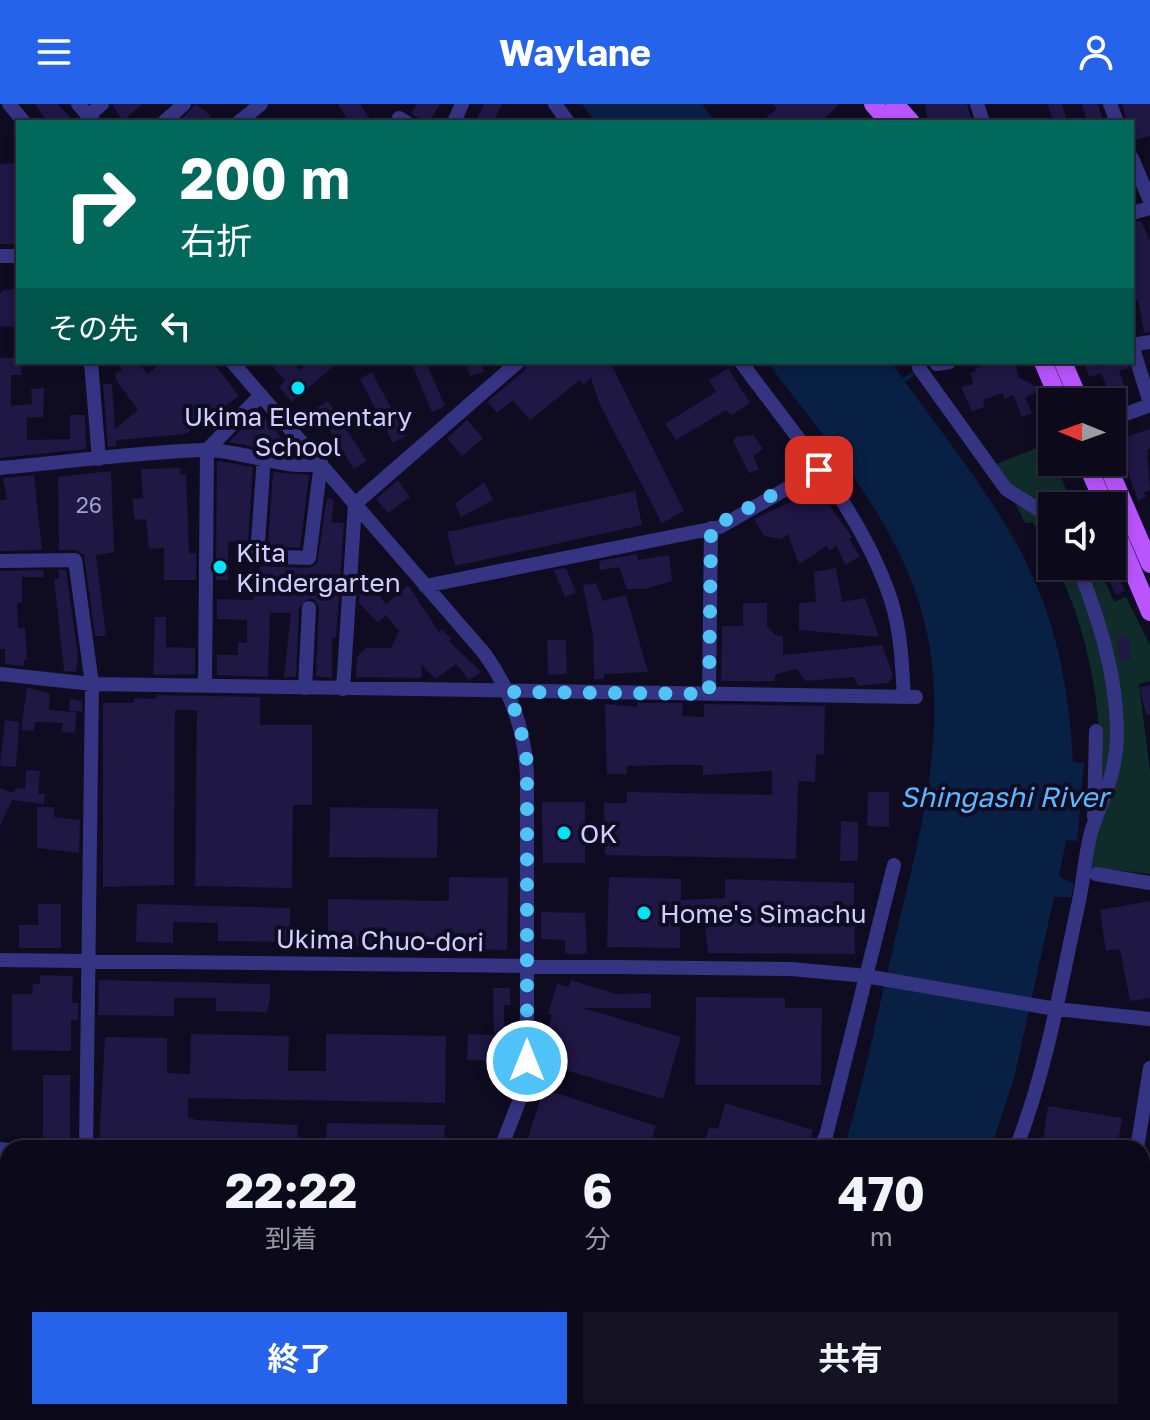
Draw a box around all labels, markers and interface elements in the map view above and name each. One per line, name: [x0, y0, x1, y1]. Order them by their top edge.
icon: menu: [32, 30, 76, 74]
icon: person: [1074, 30, 1118, 74]
text: Waylane: [499, 31, 651, 74]
text: 200 m: [180, 144, 350, 211]
icon: right: [48, 152, 152, 256]
text: 右折: [180, 219, 252, 262]
icon: left: [154, 304, 198, 348]
text: その先: [48, 310, 138, 346]
marker: Ukima Elementary School: [289, 379, 307, 397]
north arrow: [1038, 388, 1126, 476]
map controls: [1038, 388, 1126, 580]
place label: Ukima Elementary School: [184, 401, 413, 462]
pin: [785, 436, 853, 504]
icon: arrive: [797, 448, 841, 492]
house number: 26: [76, 491, 102, 518]
button: sound: [1038, 492, 1126, 580]
place label: Kita Kindergarten: [236, 537, 401, 598]
marker: Kita Kindergarten: [211, 558, 229, 576]
water label: Shingashi River: [900, 780, 1112, 813]
place label: OK: [580, 818, 617, 849]
marker: OK: [555, 824, 573, 842]
place label: Home's Simachu: [660, 898, 866, 929]
marker: Home's Simachu: [635, 904, 653, 922]
street label: Ukima Chuo-dori: [276, 923, 484, 957]
position arrow: [485, 1019, 569, 1103]
text: 22:22: [225, 1161, 357, 1219]
text: 6: [582, 1161, 613, 1219]
text: 470: [838, 1164, 925, 1222]
text: m: [870, 1221, 893, 1252]
text: 到着: [265, 1223, 317, 1254]
text: 分: [585, 1223, 611, 1254]
button: 終了: [32, 1312, 567, 1404]
button: 共有: [583, 1312, 1118, 1404]

